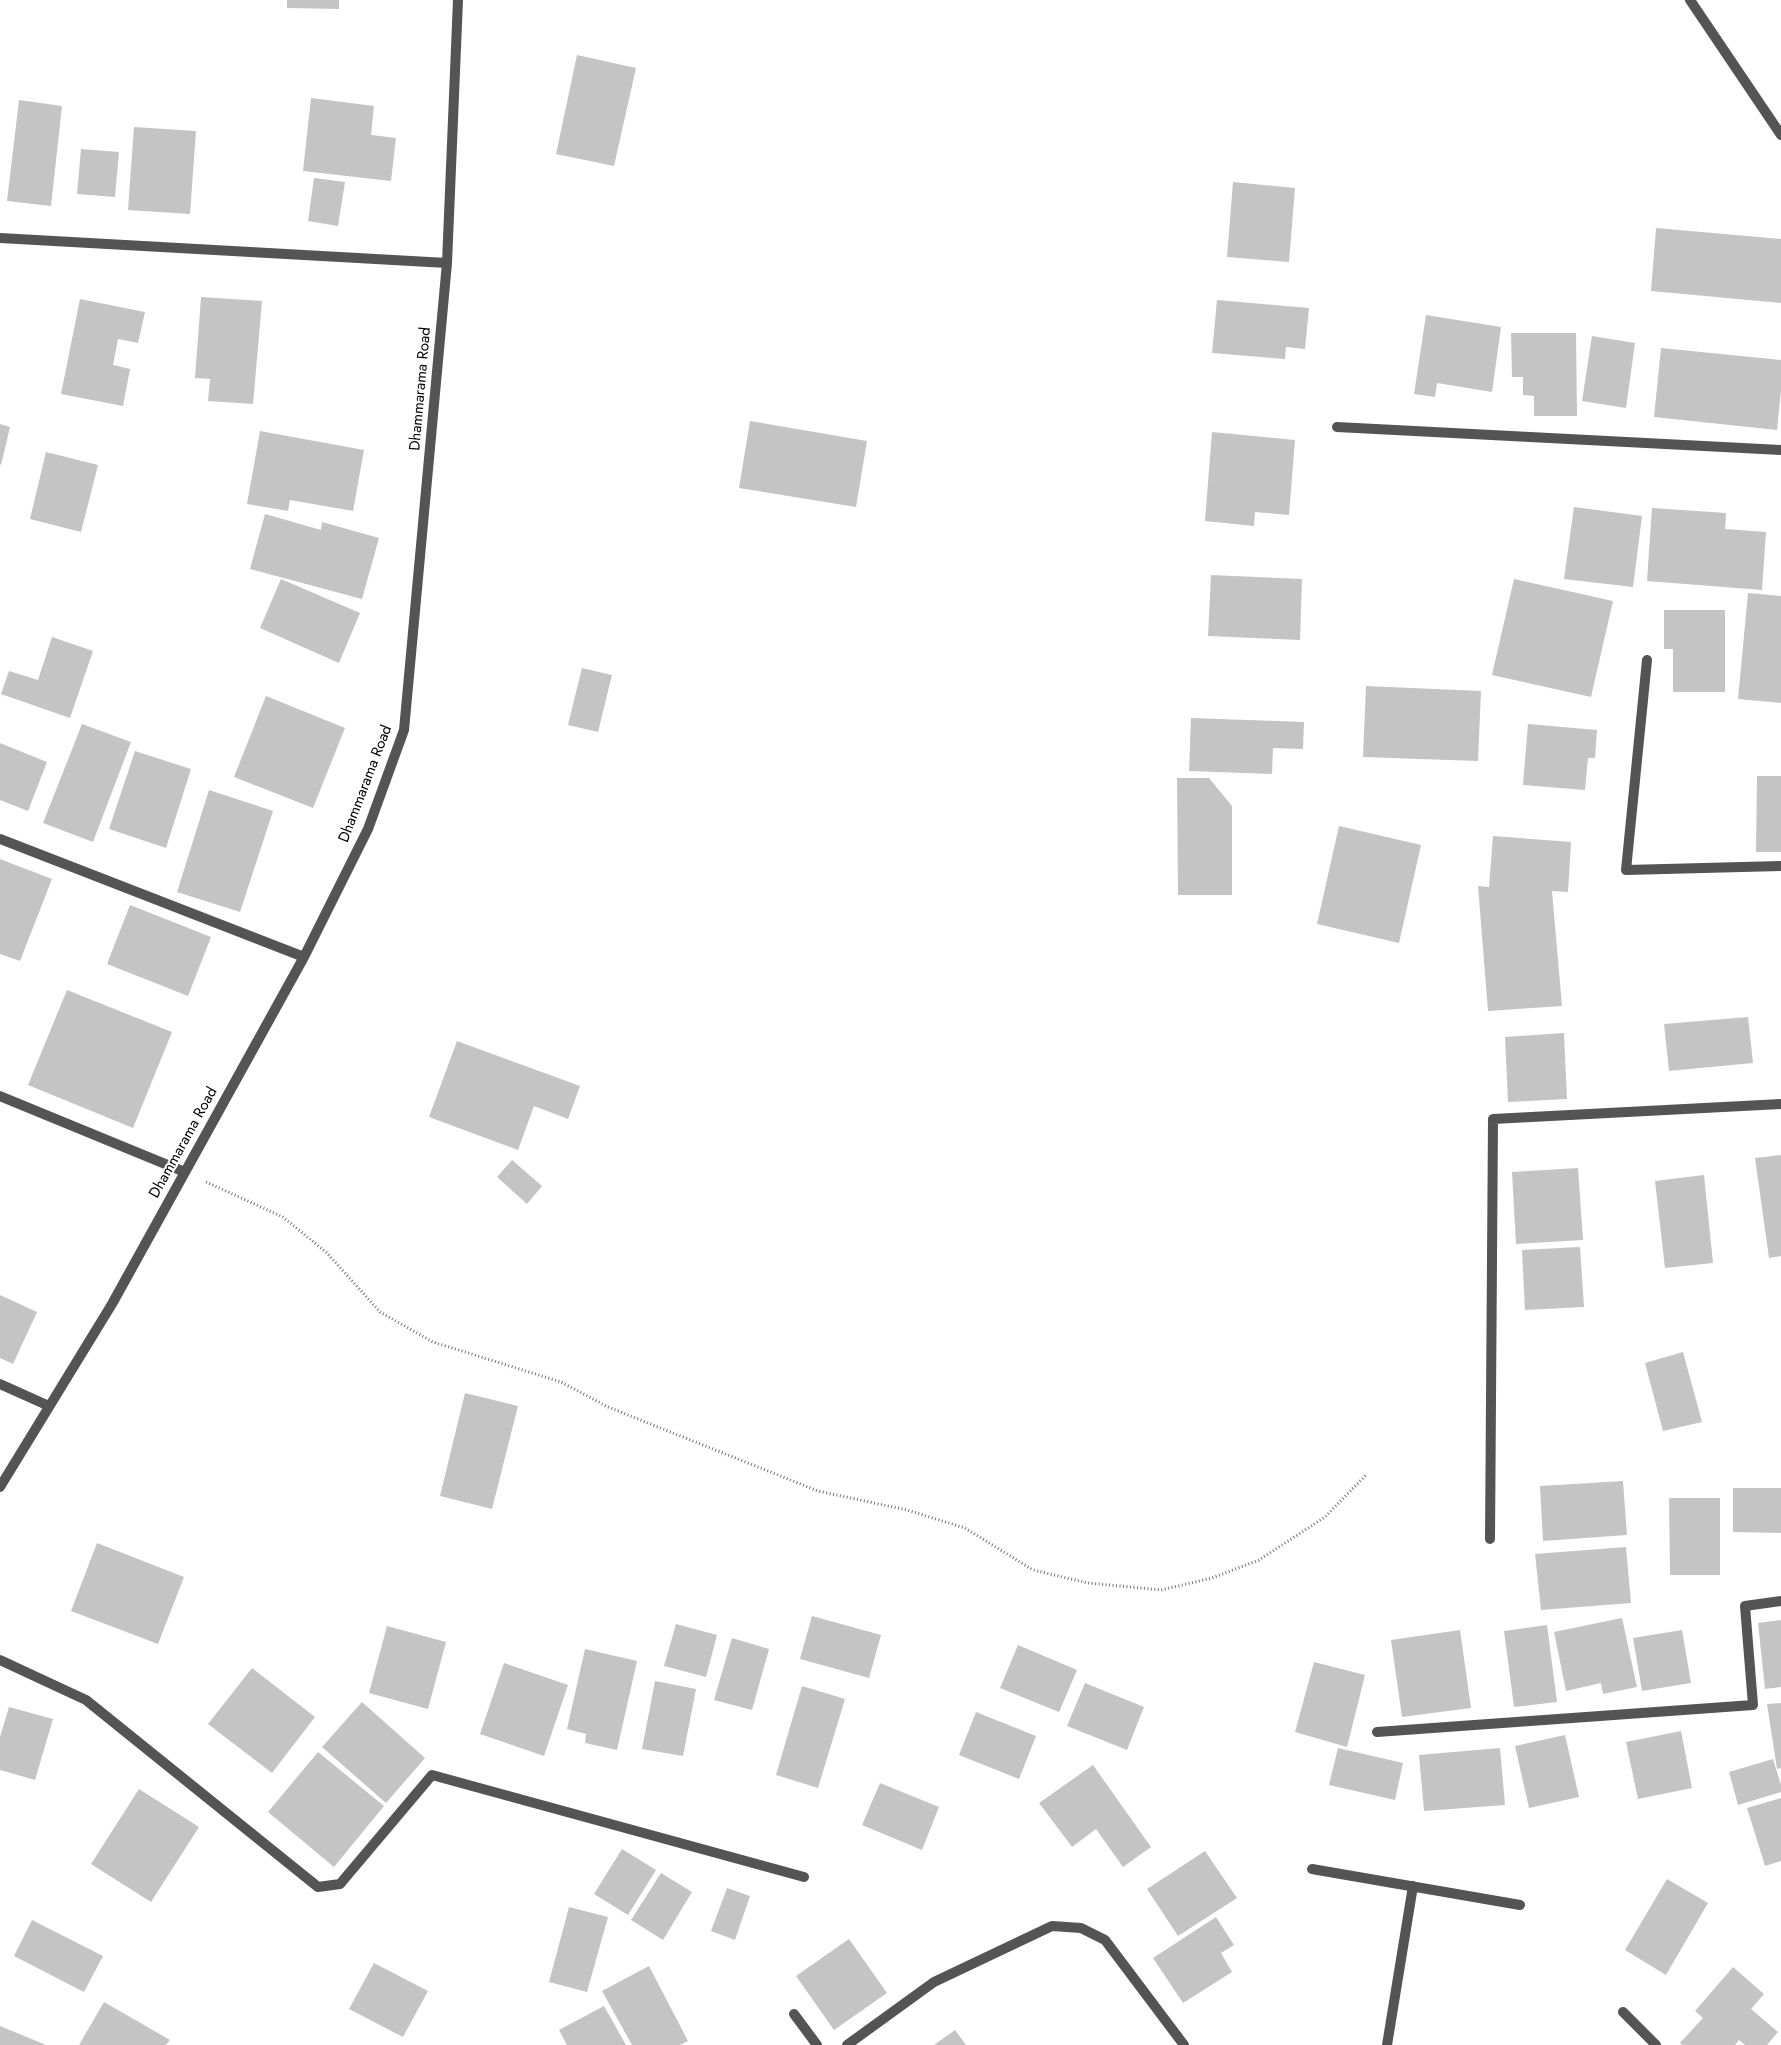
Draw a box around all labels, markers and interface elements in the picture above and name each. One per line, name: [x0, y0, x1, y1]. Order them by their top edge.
street label: Dhammarama Road: [407, 326, 435, 452]
street label: Dhammarama Road: [335, 723, 397, 845]
street label: Dhammarama Road: [146, 1084, 222, 1202]

